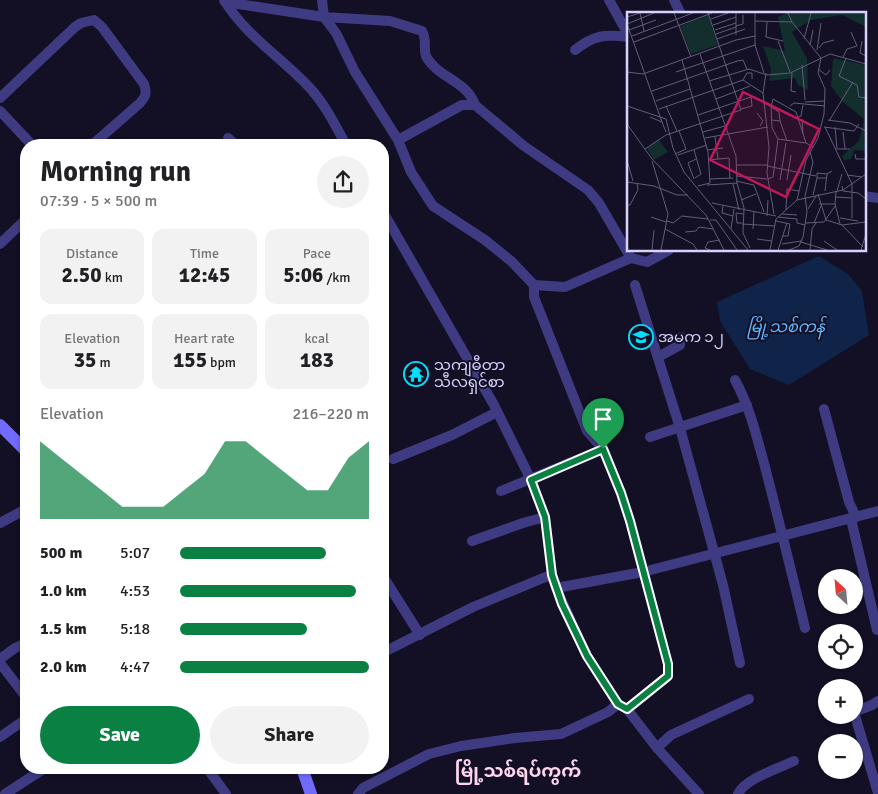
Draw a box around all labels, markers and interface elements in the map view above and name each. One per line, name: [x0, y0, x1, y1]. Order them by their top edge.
inset map: [627, 12, 866, 251]
text: Morning run: [40, 155, 191, 189]
button: share: [317, 156, 369, 208]
text: 07:39 · 5 × 500 m: [40, 191, 157, 211]
text: Distance: [66, 245, 118, 262]
text: Time: [190, 245, 219, 262]
text: Pace: [303, 245, 331, 262]
text: 2.50: [62, 262, 102, 288]
text: 12:45: [179, 262, 230, 288]
text: 5:06: [283, 262, 323, 288]
text: km: [102, 269, 123, 286]
text: /km: [323, 269, 351, 286]
water label: မြို့သစ်ကန်: [747, 315, 828, 340]
school or university icon: အမက ၁၂: [628, 324, 654, 350]
place label: အမက ၁၂: [658, 328, 724, 349]
text: Elevation: [64, 330, 120, 347]
text: Heart rate: [174, 330, 235, 347]
text: kcal: [305, 330, 329, 347]
text: 35: [74, 347, 96, 373]
text: 155: [173, 347, 207, 373]
text: 183: [300, 347, 334, 373]
text: m: [96, 354, 111, 371]
text: bpm: [207, 354, 236, 371]
place label: သကျဓီတာ သီလရှင်စာ: [434, 355, 506, 394]
temple icon: သကျဓီတာ သီလရှင်စာ: [403, 361, 429, 387]
pin: [582, 398, 624, 449]
text: Elevation: [40, 404, 104, 424]
text: 216–220 m: [292, 404, 369, 424]
icon: arrive: [589, 405, 617, 433]
text: 500 m: [40, 543, 82, 563]
text: 5:07: [120, 543, 150, 563]
north arrow: [818, 569, 862, 614]
map controls: [818, 569, 863, 779]
text: 1.0 km: [40, 581, 87, 601]
text: 4:53: [120, 581, 150, 601]
text: 1.5 km: [40, 619, 87, 639]
text: 5:18: [120, 619, 150, 639]
button: locate: [818, 624, 863, 669]
text: 2.0 km: [40, 657, 87, 677]
text: 4:47: [120, 657, 150, 677]
button: +: [818, 679, 863, 724]
button: Save: [40, 706, 200, 764]
button: Share: [210, 706, 369, 764]
button: −: [818, 734, 863, 779]
district label: မြို့သစ်ရပ်ကွက်: [455, 759, 581, 785]

